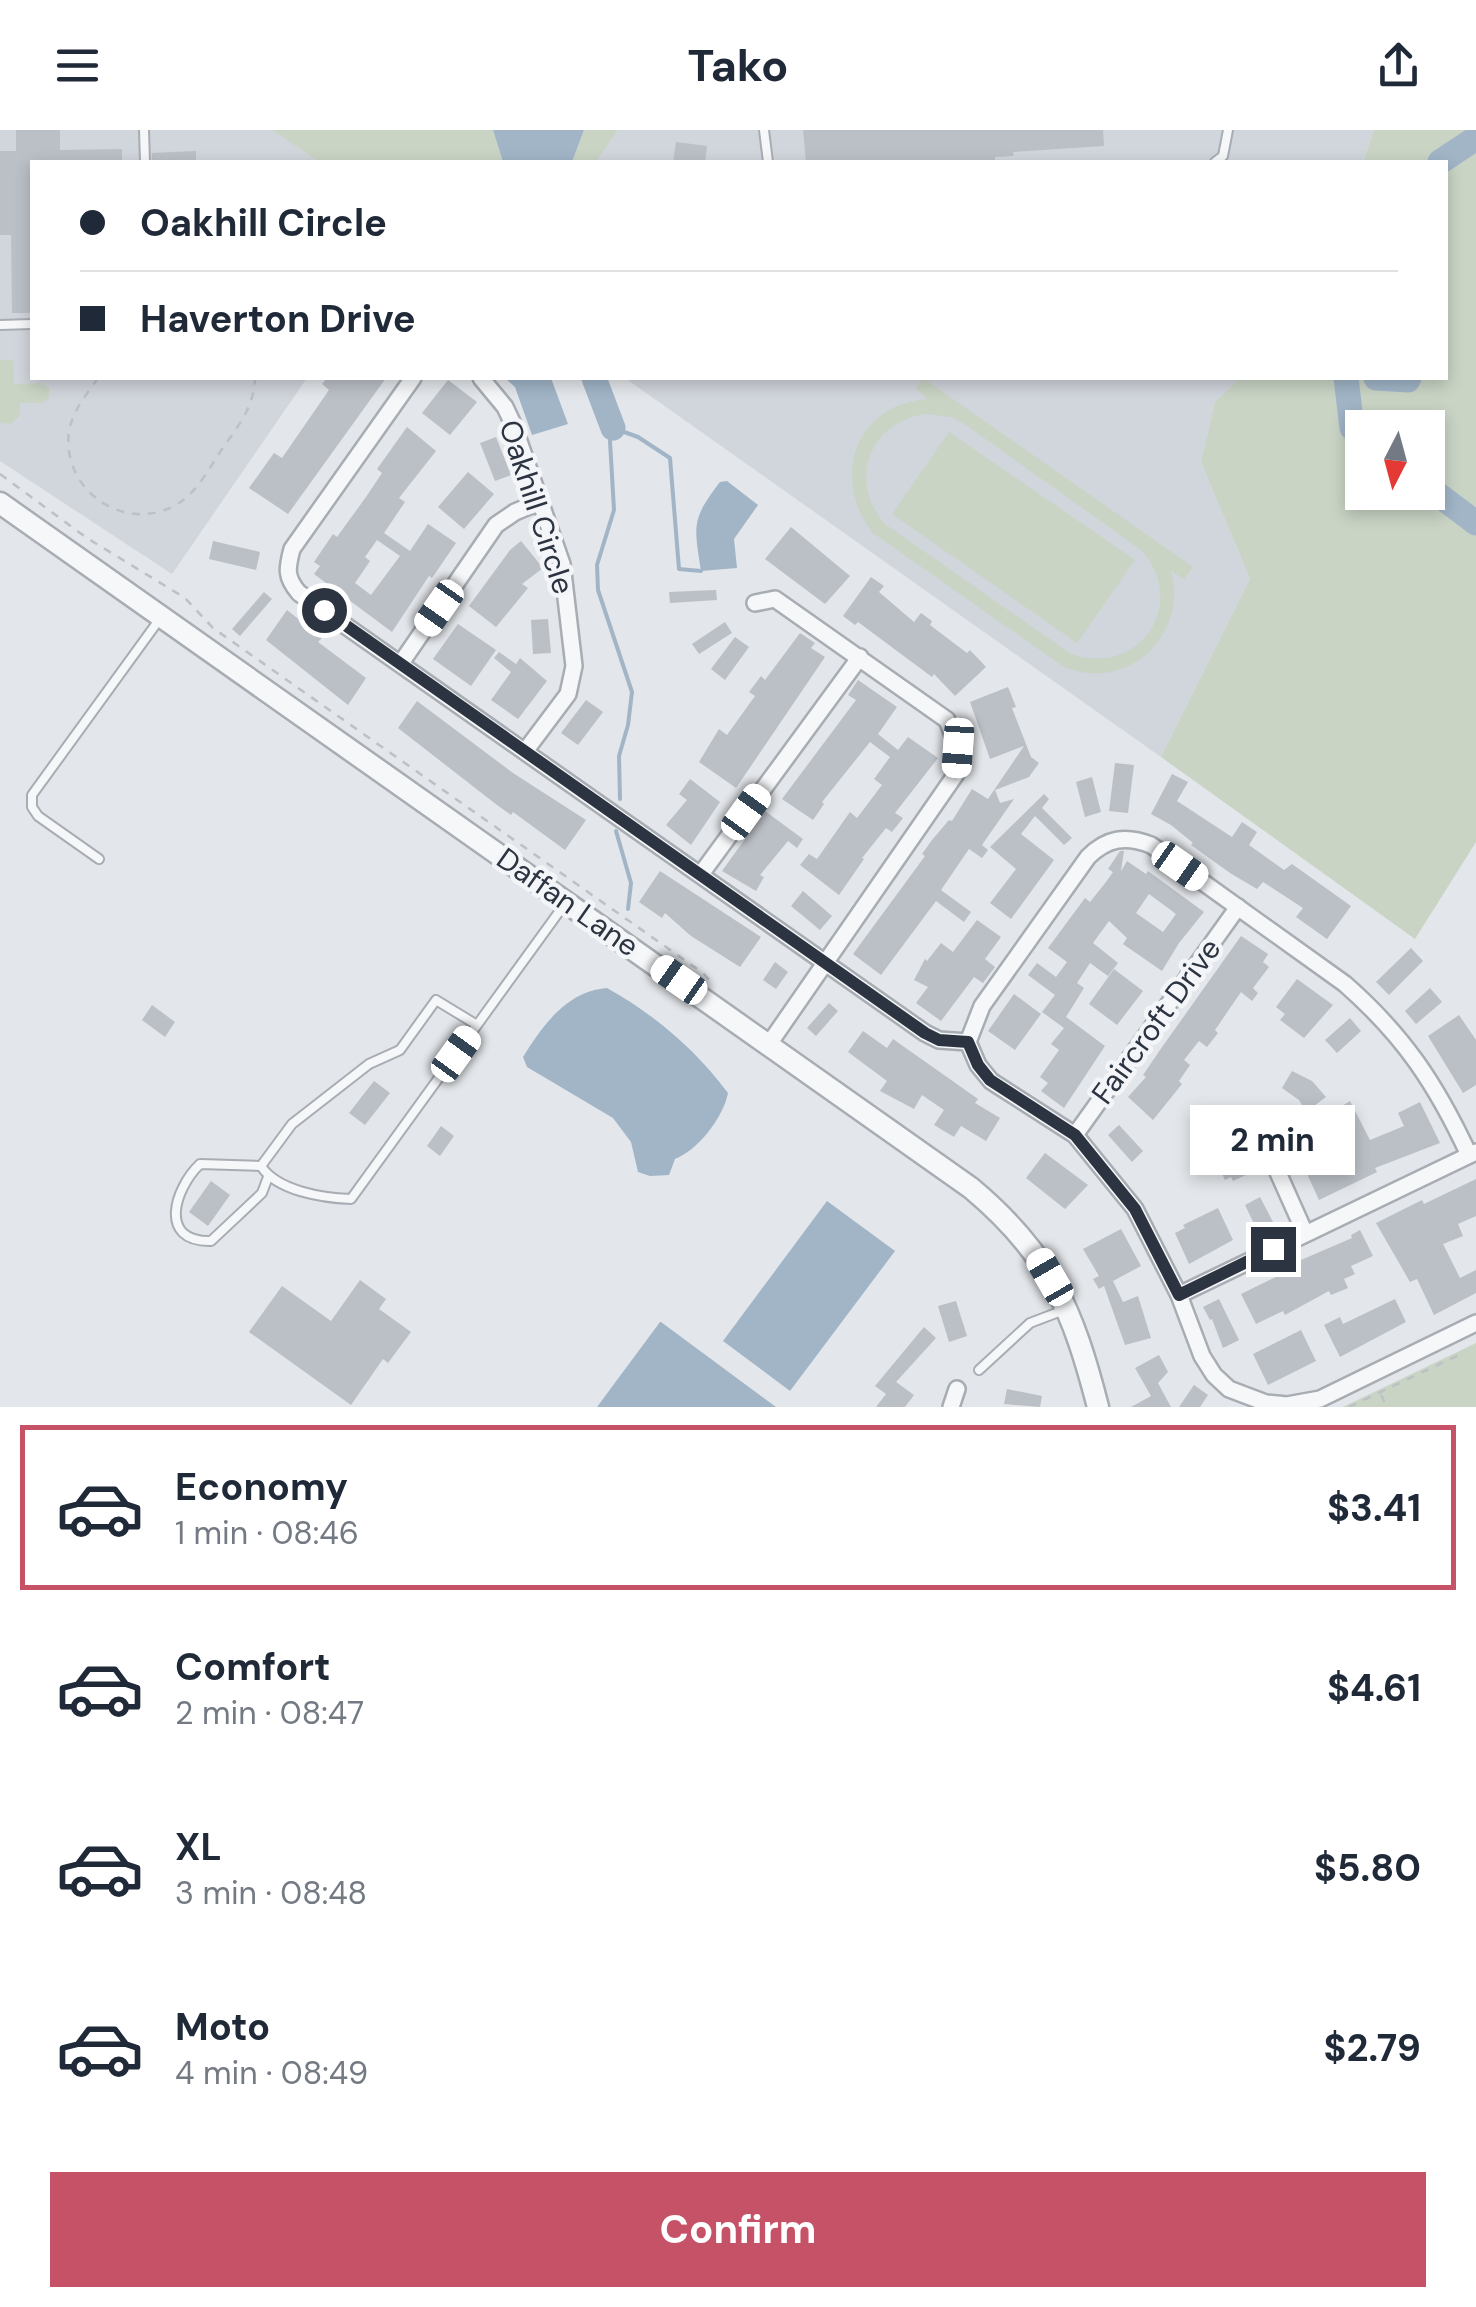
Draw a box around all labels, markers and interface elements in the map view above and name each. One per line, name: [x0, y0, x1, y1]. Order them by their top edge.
text: Tako: [688, 36, 788, 95]
icon: menu: [50, 38, 105, 93]
icon: share: [1371, 38, 1426, 93]
text: Oakhill Circle: [140, 198, 387, 248]
text: Haverton Drive: [140, 294, 416, 344]
north arrow: [1345, 410, 1445, 510]
map controls: [1345, 410, 1445, 510]
street label: Oakhill Circle: [491, 415, 583, 599]
car: [410, 575, 468, 641]
route start: [302, 588, 347, 633]
car: [941, 717, 975, 779]
car: [716, 779, 776, 845]
car: [1147, 837, 1213, 895]
street label: Daffan Lane: [489, 839, 647, 965]
street label: Faircroft Drive: [1083, 930, 1229, 1112]
car: [646, 951, 712, 1009]
car: [426, 1021, 486, 1087]
callout: 2 min: [1190, 1104, 1356, 1174]
text: 2 min: [1230, 1119, 1315, 1161]
route end: [1251, 1227, 1296, 1272]
car: [1022, 1244, 1078, 1310]
text: Economy: [175, 1462, 348, 1512]
icon: car: [55, 1463, 145, 1553]
text: $3.41: [1327, 1483, 1421, 1533]
text: 1 min · 08:46: [175, 1512, 359, 1554]
text: Comfort: [175, 1642, 331, 1692]
icon: car: [55, 1643, 145, 1733]
text: $4.61: [1327, 1663, 1421, 1713]
text: 2 min · 08:47: [175, 1692, 364, 1734]
text: XL: [175, 1822, 222, 1872]
icon: car: [55, 1823, 145, 1913]
text: $5.80: [1314, 1843, 1421, 1893]
text: 3 min · 08:48: [175, 1872, 367, 1914]
text: Moto: [175, 2002, 270, 2052]
icon: car: [55, 2003, 145, 2093]
text: $2.79: [1324, 2023, 1421, 2073]
text: 4 min · 08:49: [175, 2052, 368, 2094]
button: Confirm: [50, 2172, 1426, 2287]

